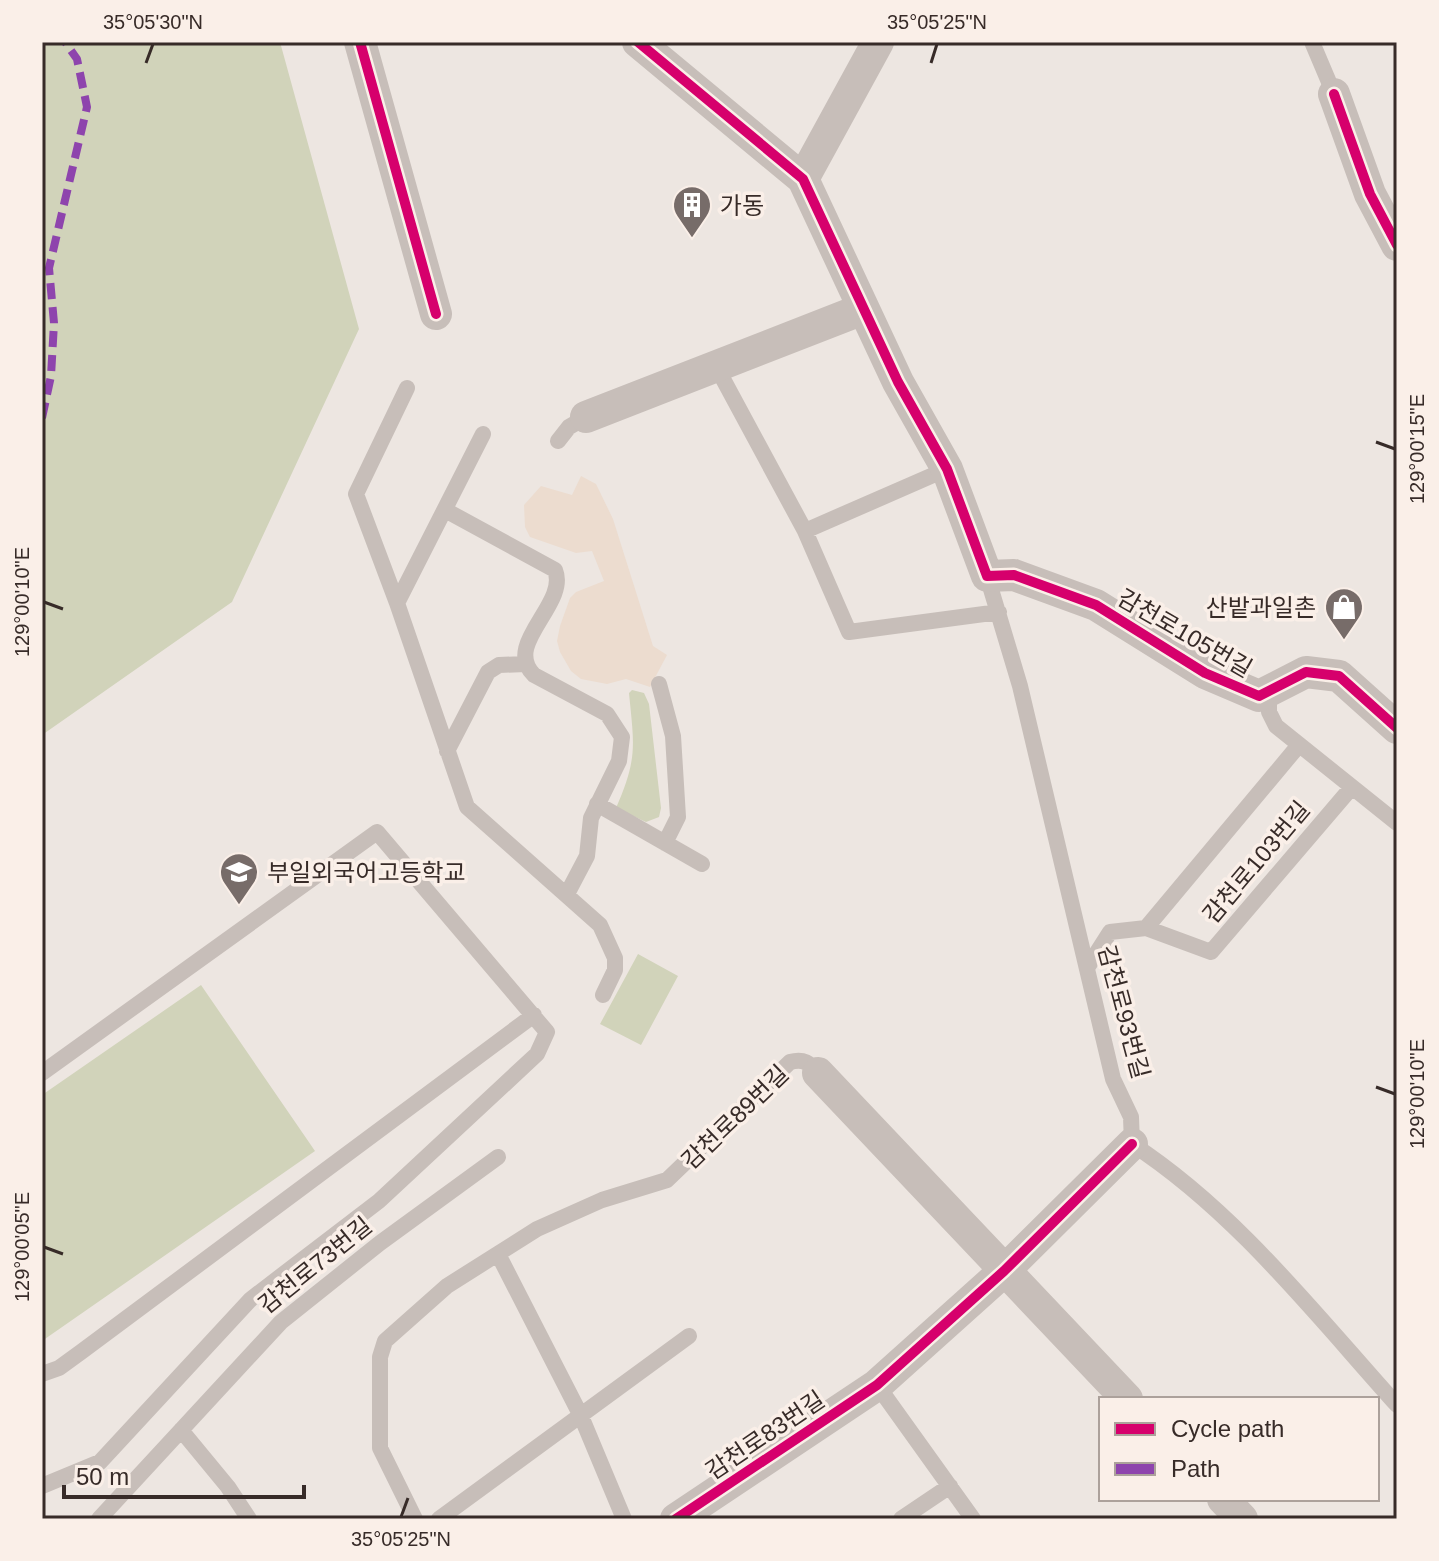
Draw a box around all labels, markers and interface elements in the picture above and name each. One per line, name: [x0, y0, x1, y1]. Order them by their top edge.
text: 35°05'30"N: [103, 11, 203, 33]
text: 35°05'25"N: [887, 11, 987, 33]
building icon: 가동: [671, 184, 713, 239]
place label: 가동: [720, 192, 764, 219]
text: 129°00'15"E: [1406, 394, 1428, 504]
text: 129°00'10"E: [11, 547, 33, 657]
street label: 감천로105번길: [1113, 584, 1257, 682]
shop icon: 산밭과일촌: [1323, 586, 1365, 641]
place label: 산밭과일촌: [1206, 594, 1316, 621]
street label: 감천로103번길: [1197, 796, 1315, 928]
school or university icon: 부일외국어고등학교: [218, 851, 260, 906]
place label: 부일외국어고등학교: [267, 859, 466, 886]
street label: 감천로93번길: [1093, 942, 1155, 1082]
text: 129°00'10"E: [1406, 1039, 1428, 1149]
street label: 감천로89번길: [676, 1060, 794, 1174]
text: 129°00'05"E: [11, 1192, 33, 1302]
street label: 감천로73번길: [253, 1211, 377, 1319]
street label: 감천로83번길: [701, 1385, 829, 1485]
legend: [1099, 1397, 1379, 1501]
text: Cycle path: [1171, 1415, 1284, 1442]
scale bar: [64, 1449, 304, 1499]
text: Path: [1171, 1455, 1220, 1482]
text: 50 m: [76, 1463, 129, 1490]
text: 35°05'25"N: [351, 1528, 451, 1550]

